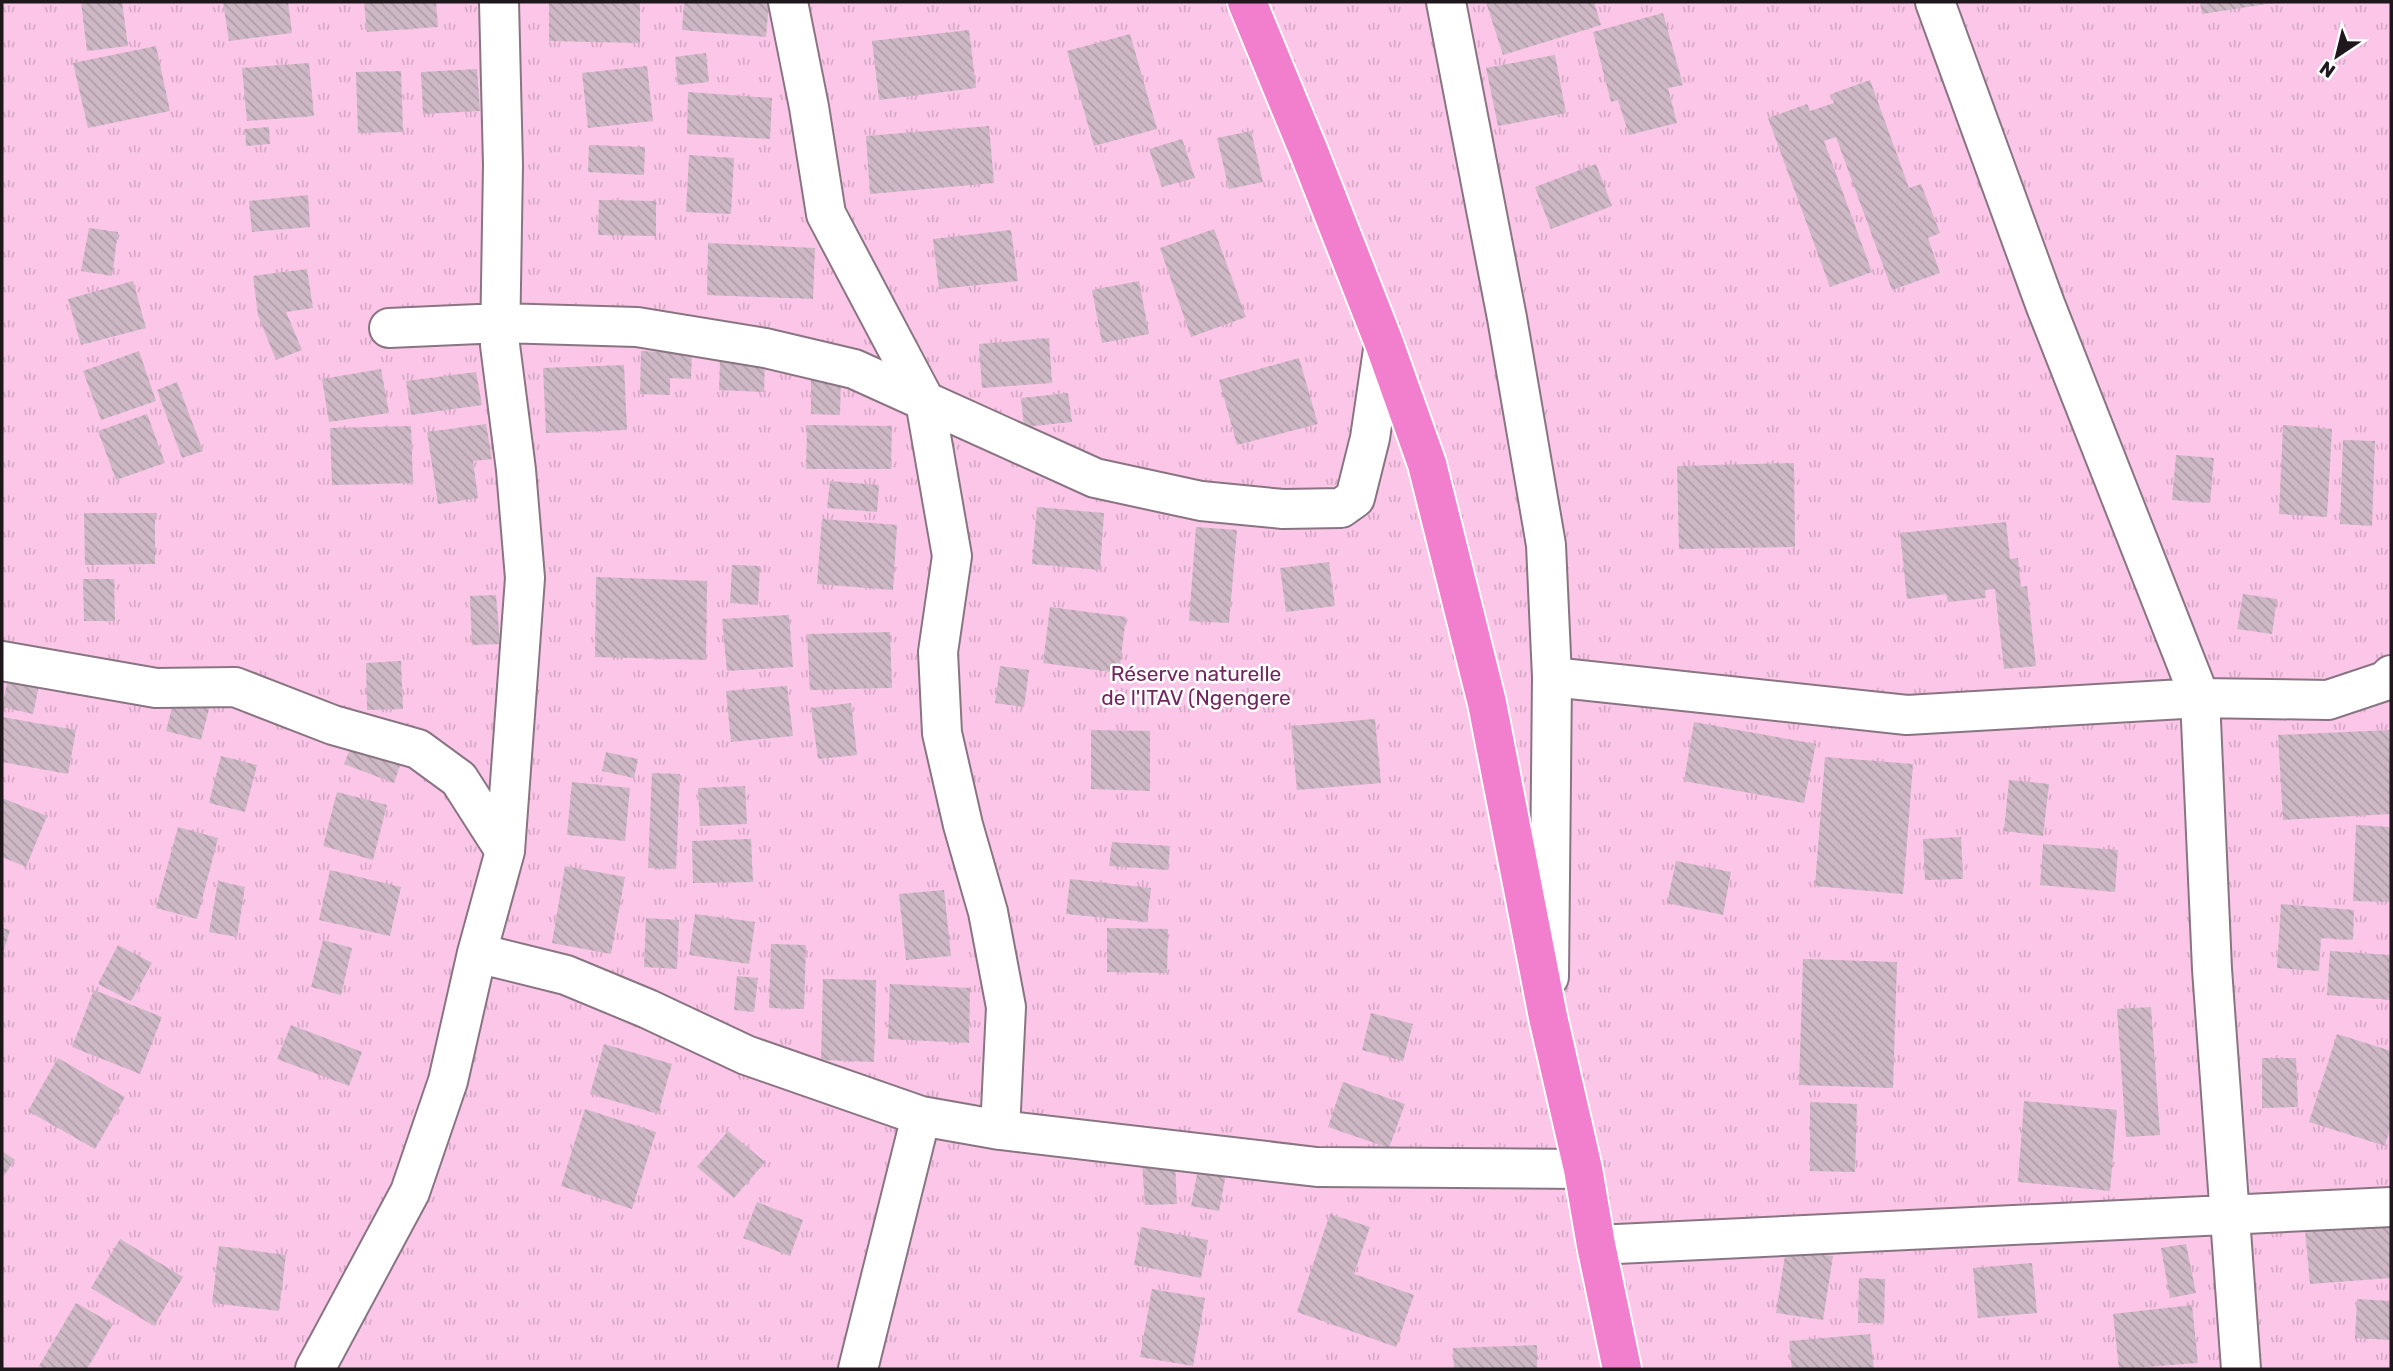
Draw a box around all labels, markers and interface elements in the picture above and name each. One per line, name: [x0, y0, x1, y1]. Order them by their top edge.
north arrow: [2302, 21, 2372, 91]
text: N: [2315, 56, 2340, 83]
park label: Réserve naturelle de l'ITAV (Ngengere: [1101, 661, 1291, 710]

